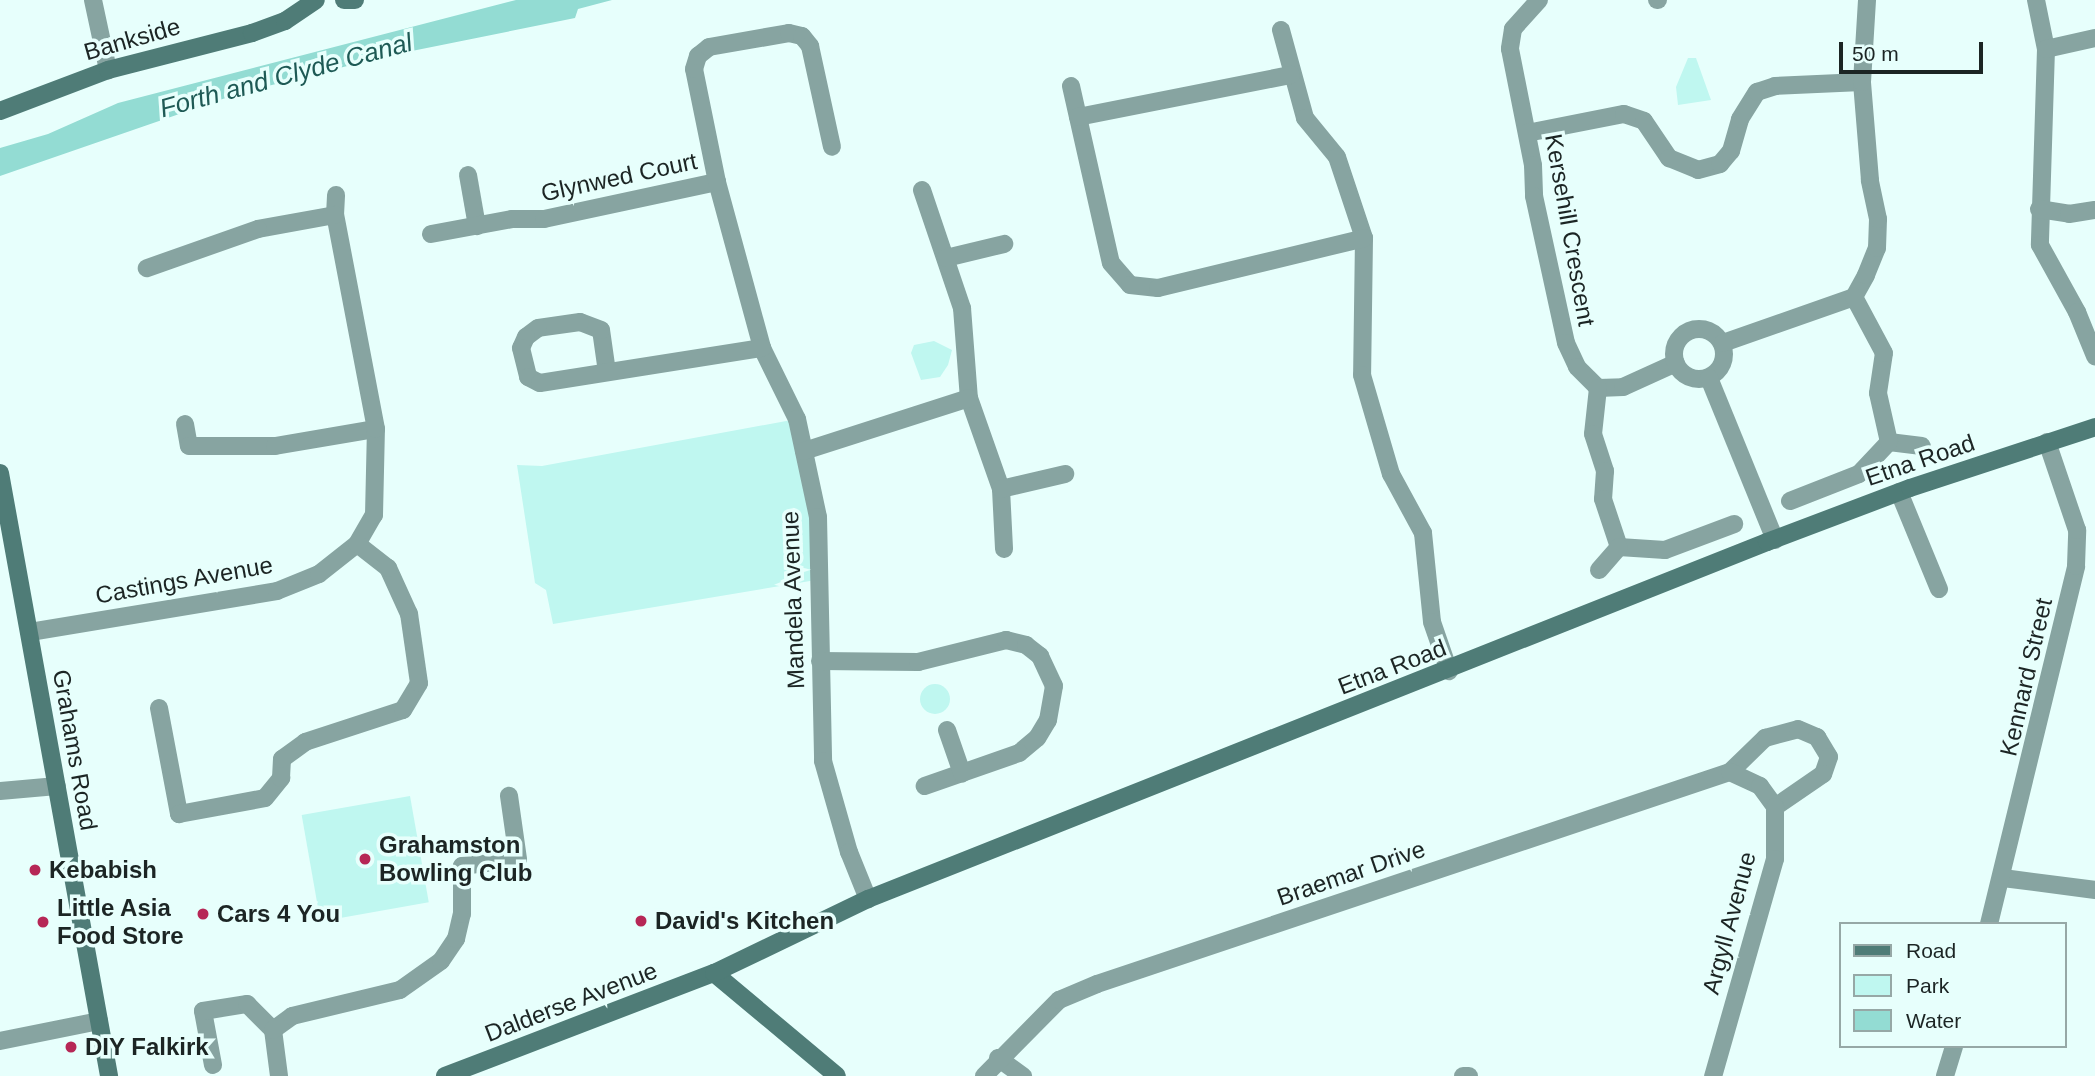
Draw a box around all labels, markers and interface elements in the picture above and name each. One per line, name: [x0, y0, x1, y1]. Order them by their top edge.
street label: Bankside: [81, 12, 183, 66]
water label: Forth and Clyde Canal: [156, 27, 416, 125]
scale bar: [1843, 28, 1986, 72]
text: 50 m: [1852, 42, 1899, 65]
street label: Kersehill Crescent: [1539, 132, 1601, 328]
street label: Glynwed Court: [538, 146, 700, 208]
street label: Etna Road: [1862, 428, 1978, 492]
street label: Mandela Avenue: [775, 510, 811, 690]
street label: Castings Avenue: [92, 550, 276, 610]
street label: Kennard Street: [1994, 595, 2058, 759]
street label: Etna Road: [1334, 633, 1450, 701]
street label: Grahams Road: [47, 667, 103, 833]
place label: Grahamston Bowling Club: [379, 831, 532, 887]
street label: Braemar Drive: [1273, 834, 1429, 912]
street label: Argyll Avenue: [1696, 848, 1762, 998]
marker: Grahamston Bowling Club: [357, 851, 373, 867]
place label: Kebabish: [49, 856, 157, 884]
marker: Kebabish: [27, 862, 43, 878]
place label: Little Asia Food Store: [57, 894, 184, 950]
place label: Cars 4 You: [217, 900, 341, 928]
marker: Cars 4 You: [195, 906, 211, 922]
place label: David's Kitchen: [655, 907, 834, 935]
marker: David's Kitchen: [633, 913, 649, 929]
marker: Little Asia Food Store: [35, 914, 51, 930]
legend: [1840, 922, 2067, 1048]
text: Road: [1906, 939, 1956, 962]
street label: Dalderse Avenue: [480, 956, 662, 1048]
text: Park: [1906, 974, 1949, 997]
text: Water: [1906, 1009, 1961, 1032]
place label: DIY Falkirk: [85, 1033, 209, 1061]
marker: DIY Falkirk: [63, 1039, 79, 1055]

